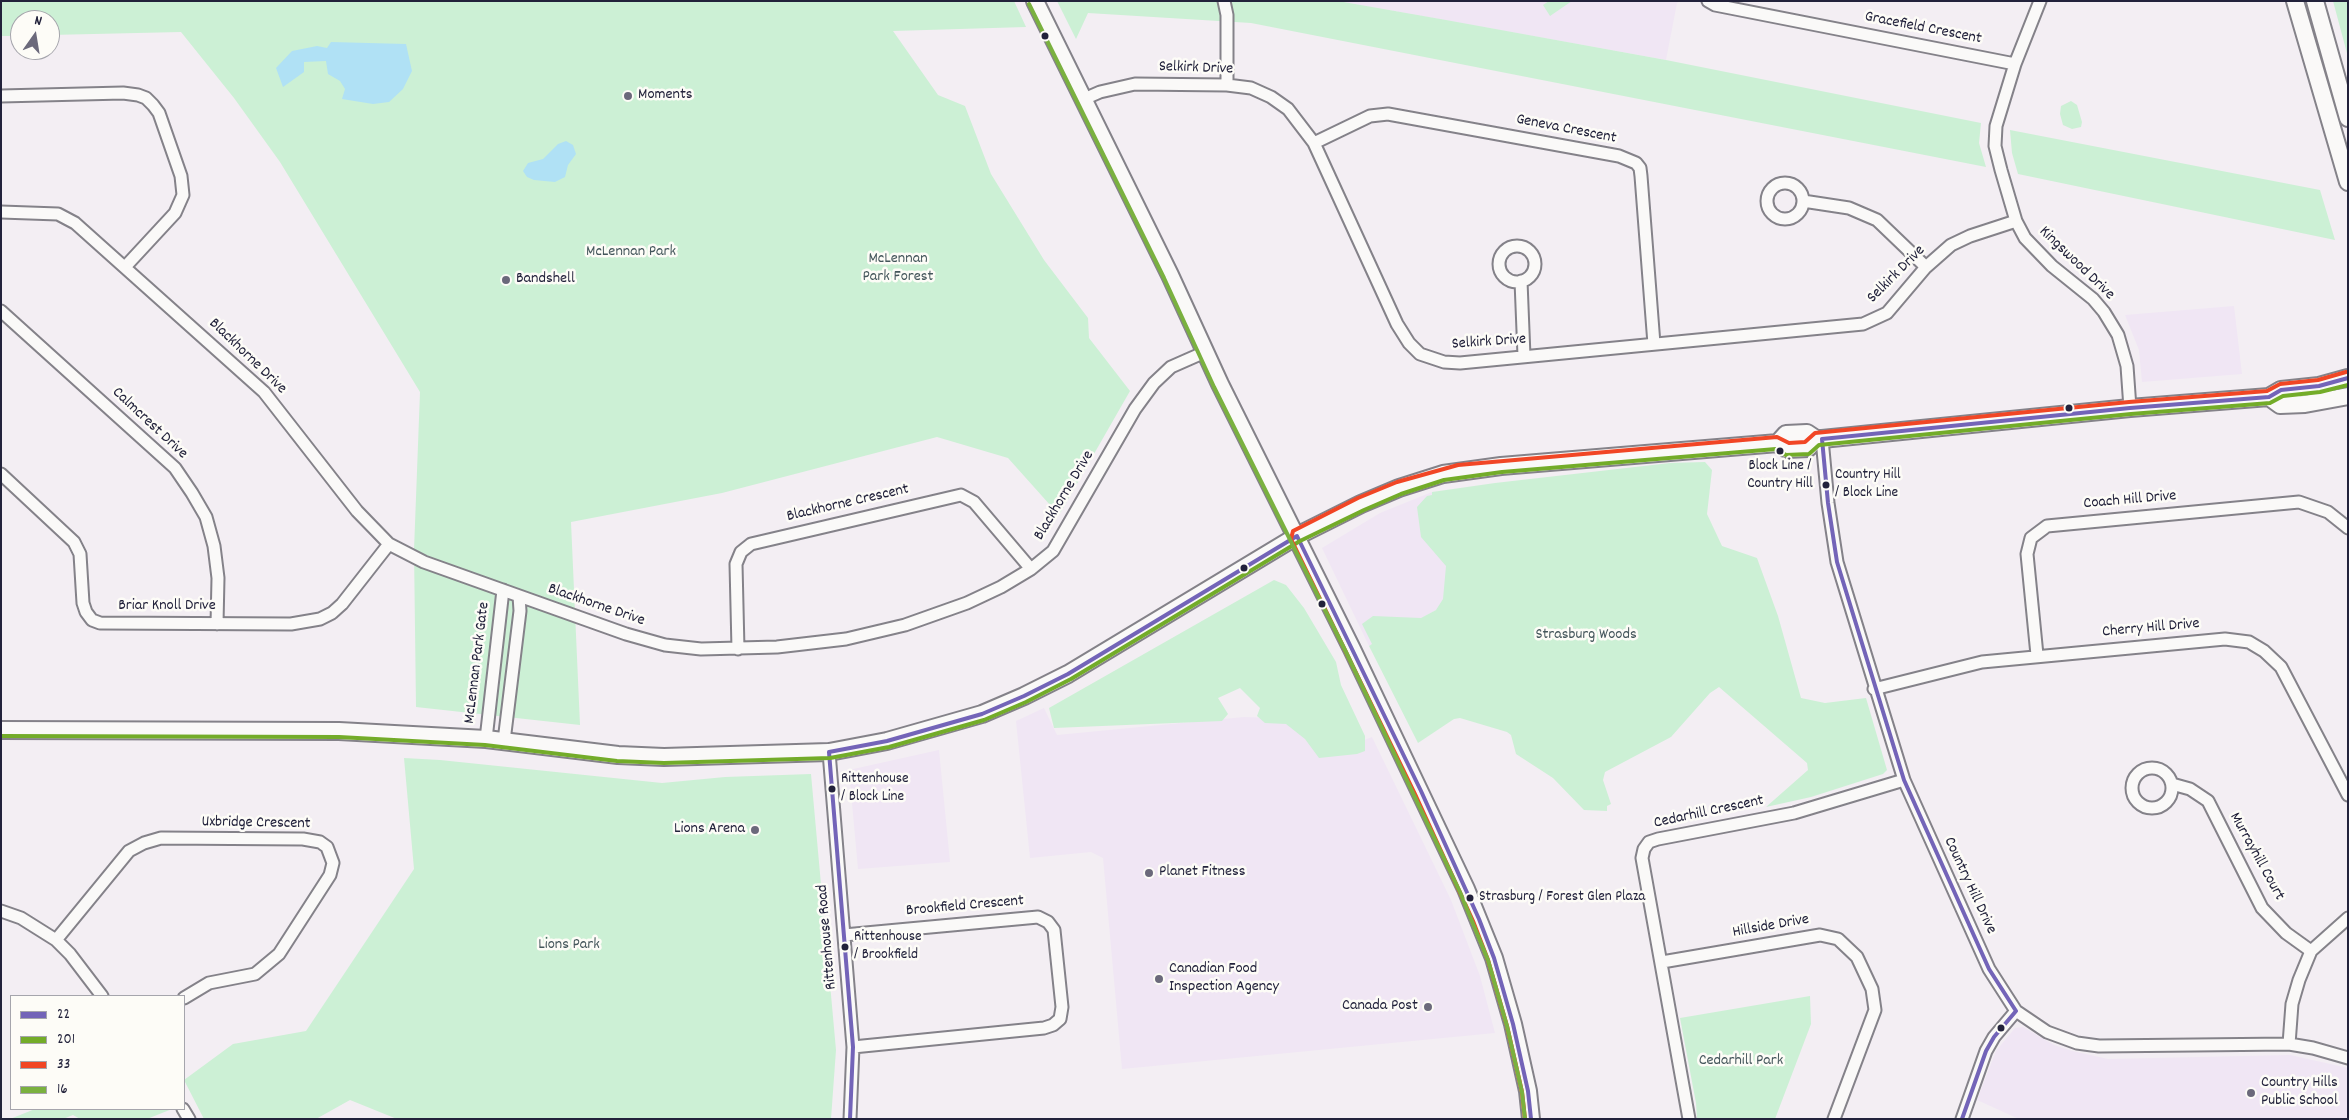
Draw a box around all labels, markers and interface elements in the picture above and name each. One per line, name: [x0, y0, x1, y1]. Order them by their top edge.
street label: Gracefield Crescent: [1863, 8, 1983, 50]
north arrow: [10, 10, 60, 60]
text: N: [33, 11, 44, 32]
unlabelled marker: [1040, 31, 1050, 41]
street label: Selkirk Drive: [1158, 58, 1234, 80]
place label: Moments: [638, 86, 693, 106]
marker: Moments: [622, 90, 634, 102]
street label: Geneva Crescent: [1514, 111, 1618, 149]
street label: Kingswood Drive: [2034, 223, 2118, 305]
street label: Selkirk Drive: [1864, 242, 1930, 308]
park label: McLennan Park: [586, 243, 676, 263]
park label: McLennan Park Forest: [863, 250, 933, 288]
place label: Bandshell: [516, 270, 575, 290]
marker: Bandshell: [500, 274, 512, 286]
street label: Blackhorne Drive: [204, 315, 290, 399]
street label: Selkirk Drive: [1451, 331, 1527, 355]
street label: Calmcrest Drive: [107, 384, 191, 464]
unlabelled marker: [2064, 403, 2074, 413]
marker: Block Line / Country Hill: [1775, 446, 1785, 456]
street label: Blackhorne Drive: [1031, 448, 1099, 544]
place label: Block Line / Country Hill: [1747, 458, 1813, 493]
place label: Country Hill / Block Line: [1835, 467, 1901, 502]
marker: Country Hill / Block Line: [1821, 480, 1831, 490]
street label: Blackhorne Crescent: [785, 481, 911, 527]
street label: Coach Hill Drive: [2083, 487, 2177, 515]
unlabelled marker: [1239, 563, 1249, 573]
street label: Blackhorne Drive: [545, 580, 647, 632]
street label: Briar Knoll Drive: [118, 597, 216, 617]
unlabelled marker: [1317, 599, 1327, 609]
street label: McLennan Park Gate: [461, 601, 495, 725]
street label: Cherry Hill Drive: [2102, 615, 2200, 643]
park label: Strasburg Woods: [1535, 626, 1637, 646]
place label: Rittenhouse / Block Line: [841, 771, 909, 806]
marker: Rittenhouse / Block Line: [827, 784, 837, 794]
street label: Cedarhill Crescent: [1652, 792, 1766, 834]
street label: Murrayhill Court: [2224, 810, 2288, 904]
street label: Uxbridge Crescent: [201, 813, 311, 835]
place label: Lions Arena: [674, 820, 745, 840]
marker: Lions Arena: [749, 824, 761, 836]
street label: Country Hill Drive: [1938, 835, 2000, 937]
place label: Planet Fitness: [1159, 863, 1245, 883]
marker: Planet Fitness: [1143, 867, 1155, 879]
street label: Rittenhouse Road: [814, 884, 842, 990]
place label: Strasburg / Forest Glen Plaza: [1479, 889, 1645, 907]
street label: Brookfield Crescent: [905, 892, 1025, 922]
marker: Strasburg / Forest Glen Plaza: [1465, 893, 1475, 903]
street label: Hillside Drive: [1731, 911, 1811, 943]
place label: Rittenhouse / Brookfield: [854, 929, 922, 964]
park label: Lions Park: [538, 936, 600, 956]
marker: Rittenhouse / Brookfield: [840, 942, 850, 952]
place label: Canadian Food Inspection Agency: [1169, 960, 1279, 998]
marker: Canadian Food Inspection Agency: [1153, 973, 1165, 985]
legend: [10, 995, 185, 1110]
place label: Canada Post: [1342, 997, 1418, 1017]
marker: Canada Post: [1422, 1001, 1434, 1013]
text: 22: [57, 1004, 70, 1026]
unlabelled marker: [1996, 1023, 2006, 1033]
text: 201: [57, 1029, 75, 1051]
park label: Cedarhill Park: [1699, 1052, 1783, 1072]
text: 33: [57, 1054, 70, 1076]
place label: Country Hills Public School: [2261, 1074, 2338, 1112]
text: 16: [57, 1079, 68, 1101]
marker: Country Hills Public School: [2245, 1087, 2257, 1099]

